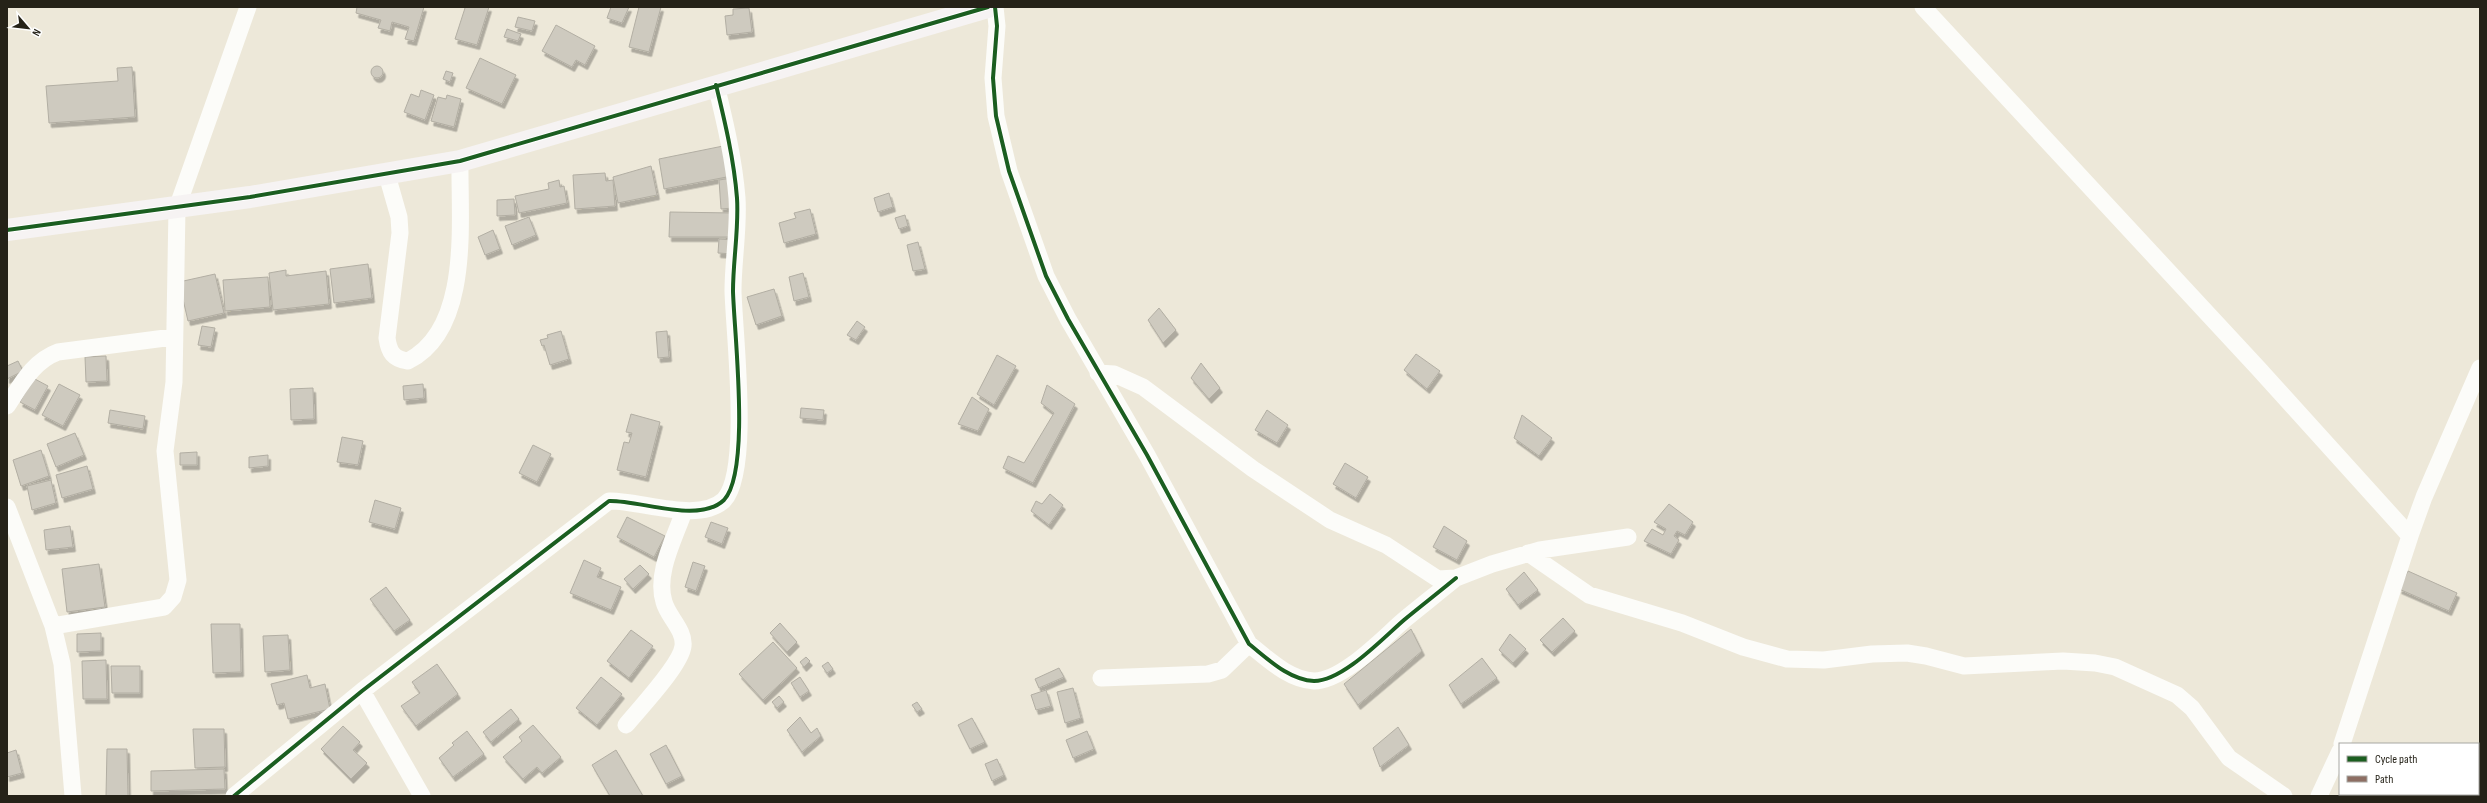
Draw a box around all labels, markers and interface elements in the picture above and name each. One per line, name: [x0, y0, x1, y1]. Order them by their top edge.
north arrow: [8, 8, 48, 48]
text: N: [29, 27, 44, 38]
legend: [2339, 743, 2479, 795]
text: Cycle path: [2375, 752, 2417, 767]
text: Path: [2375, 772, 2393, 787]

